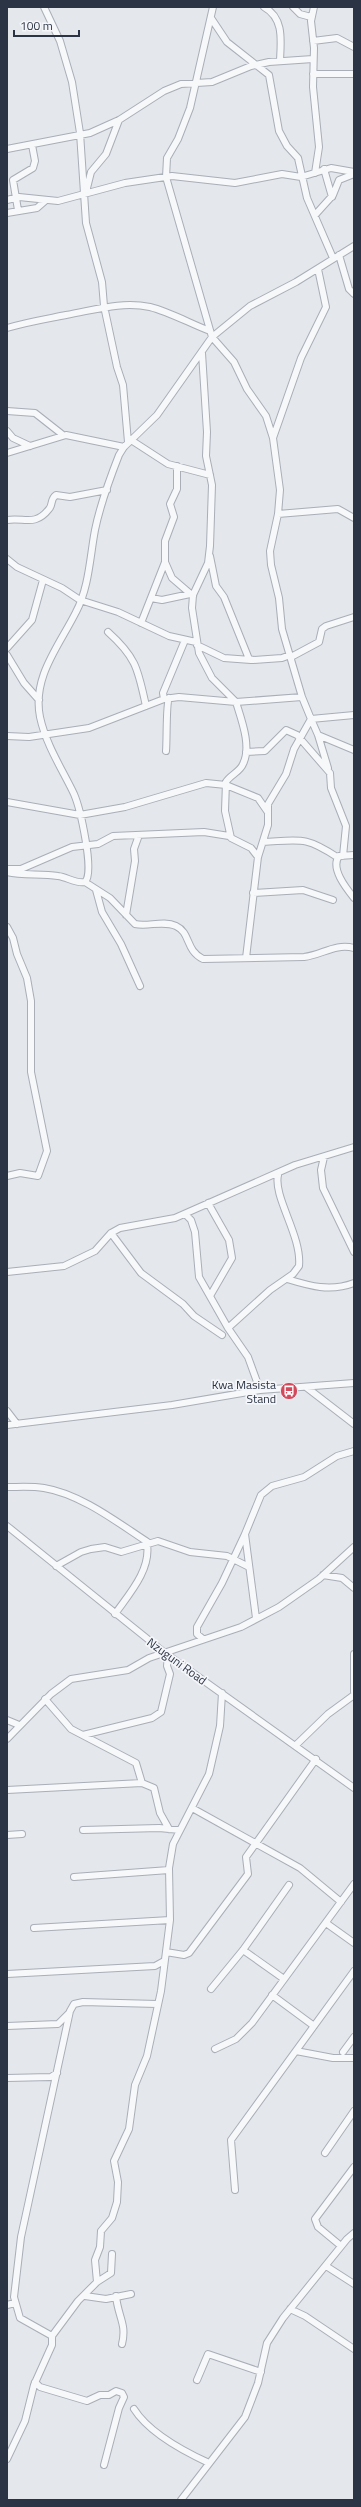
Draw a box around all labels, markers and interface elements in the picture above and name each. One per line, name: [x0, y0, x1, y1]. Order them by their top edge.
scale bar: [14, 12, 79, 38]
text: 100 m: [20, 16, 53, 35]
place label: Kwa Masista Stand: [212, 1375, 276, 1408]
bus stop icon: Kwa Masista Stand: [279, 1381, 299, 1401]
street label: Nzuguni Road: [143, 1633, 211, 1689]

